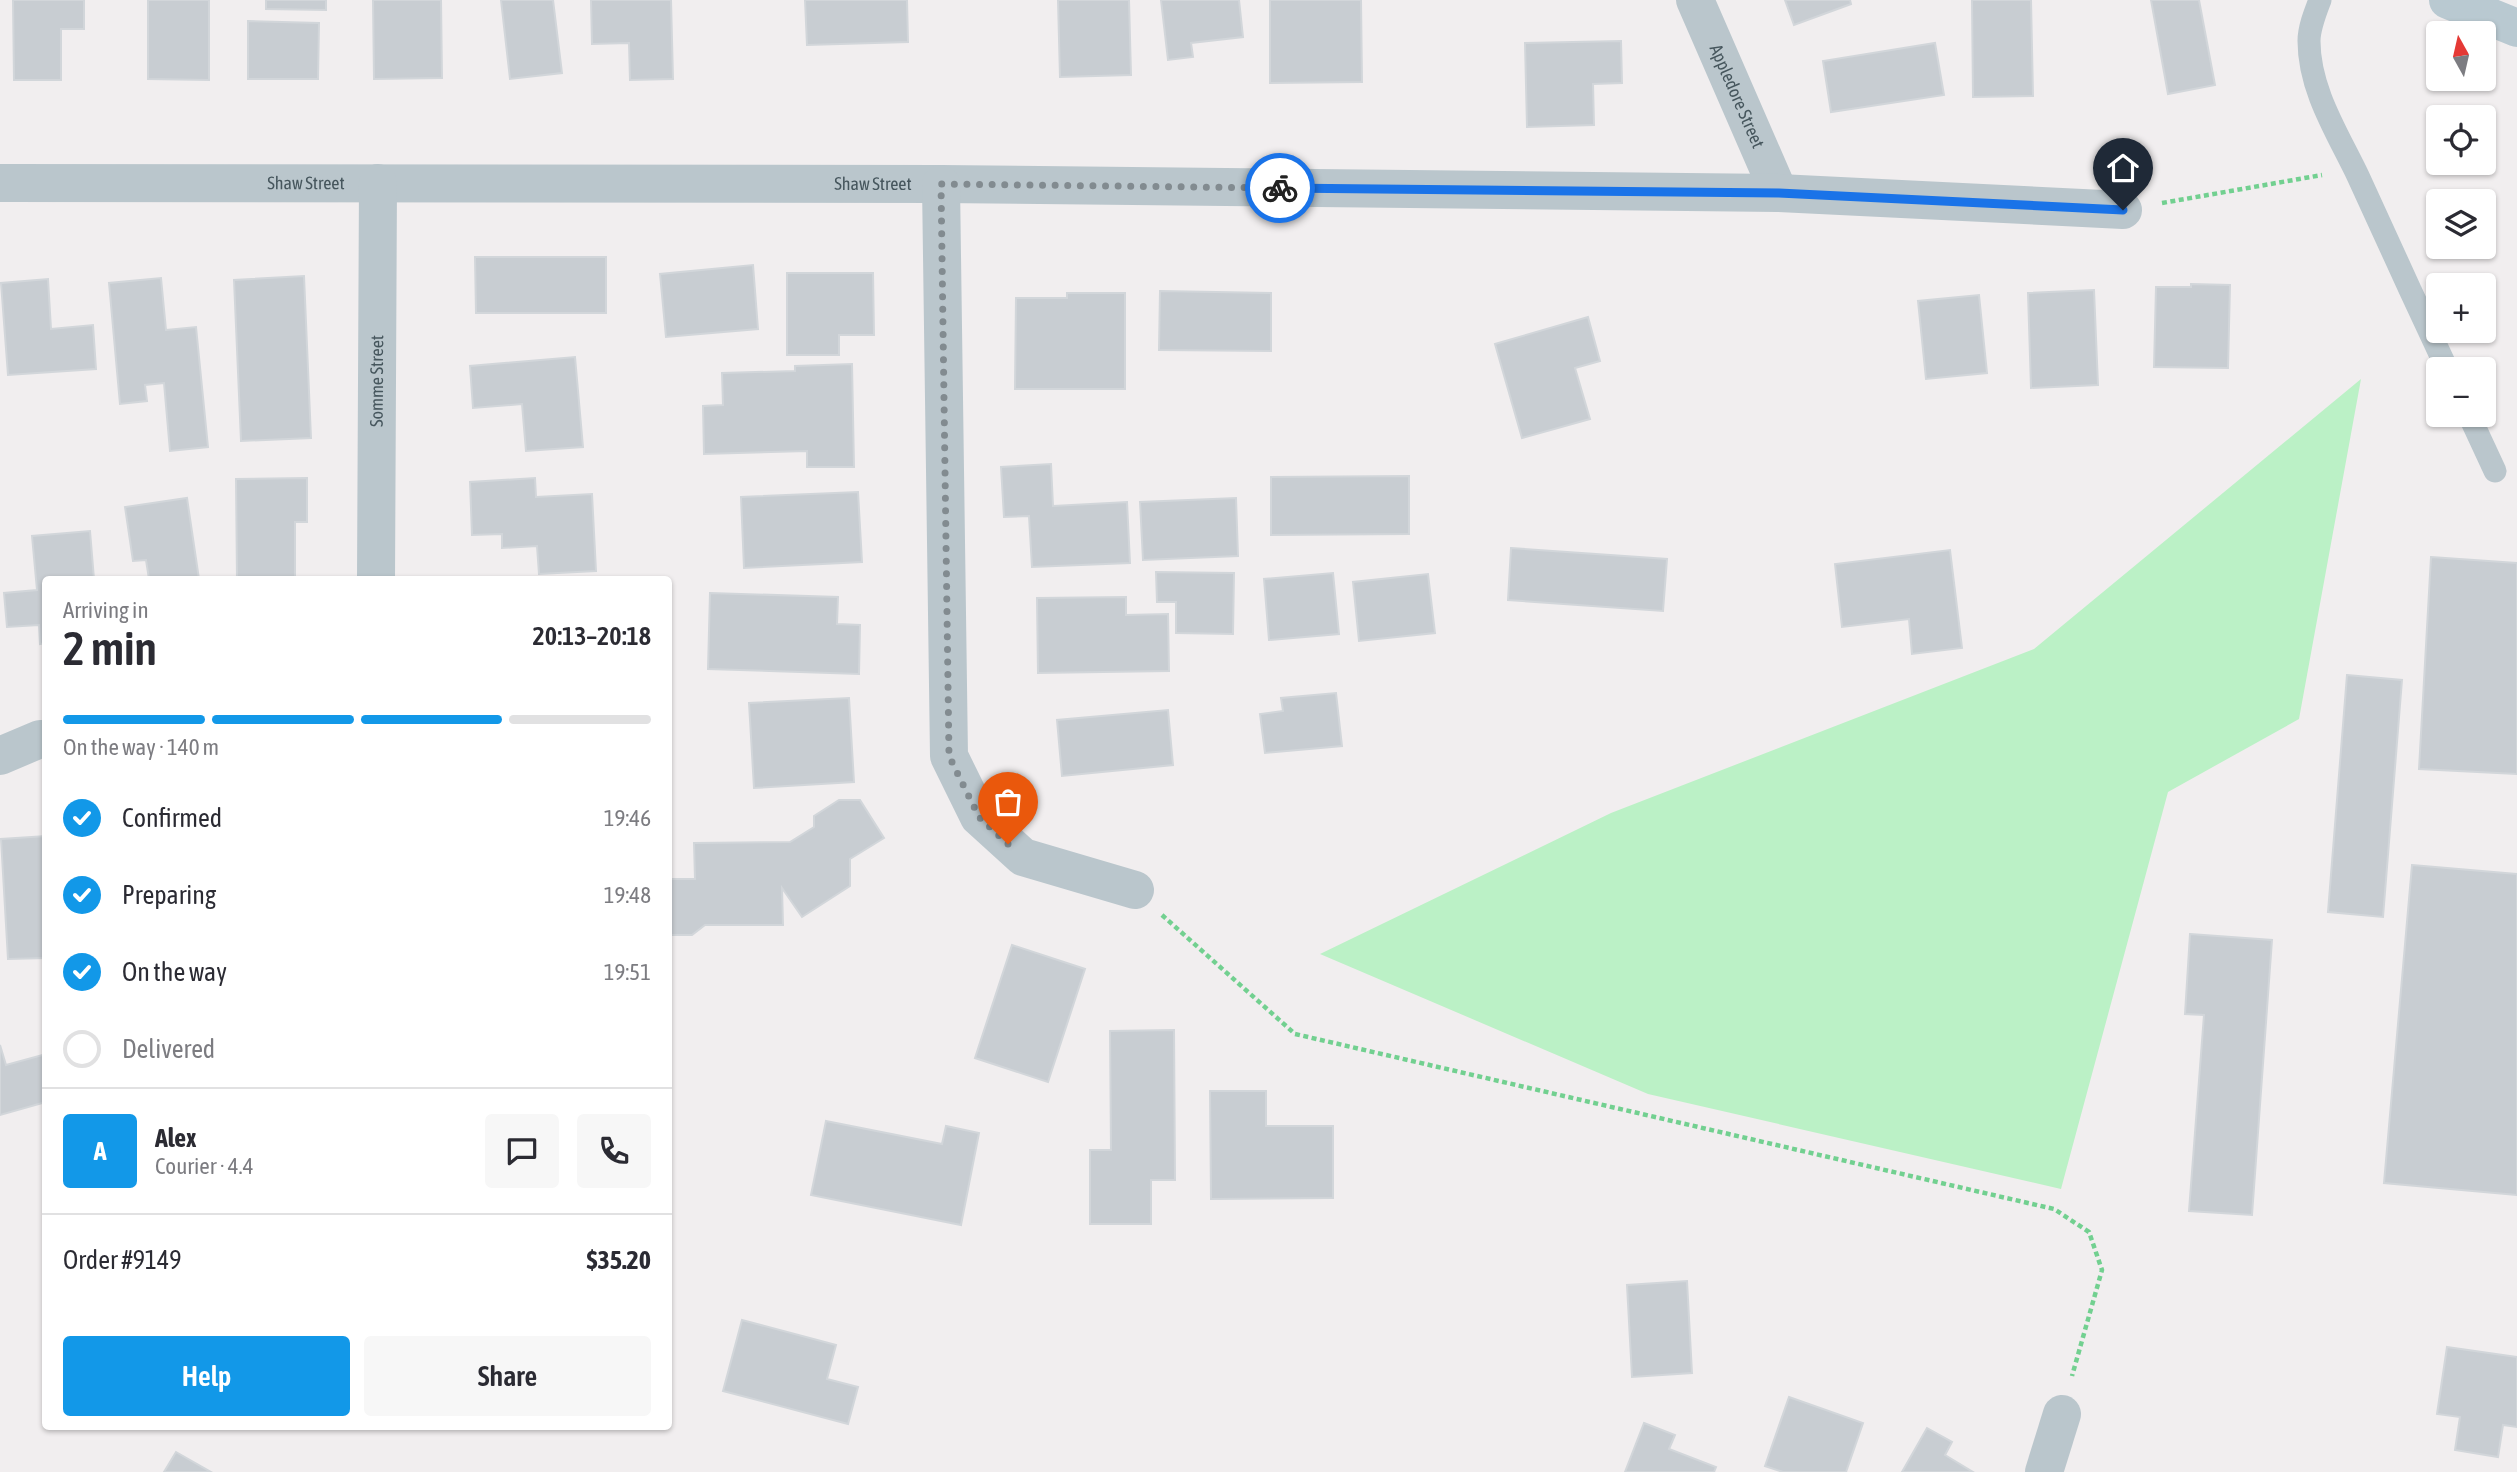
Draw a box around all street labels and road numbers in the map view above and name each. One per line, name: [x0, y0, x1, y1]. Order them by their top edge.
street label: Appledore Street: [1706, 41, 1769, 151]
street label: Shaw Street: [267, 172, 345, 193]
street label: Shaw Street: [834, 173, 912, 194]
street label: Somme Street: [366, 335, 387, 427]

